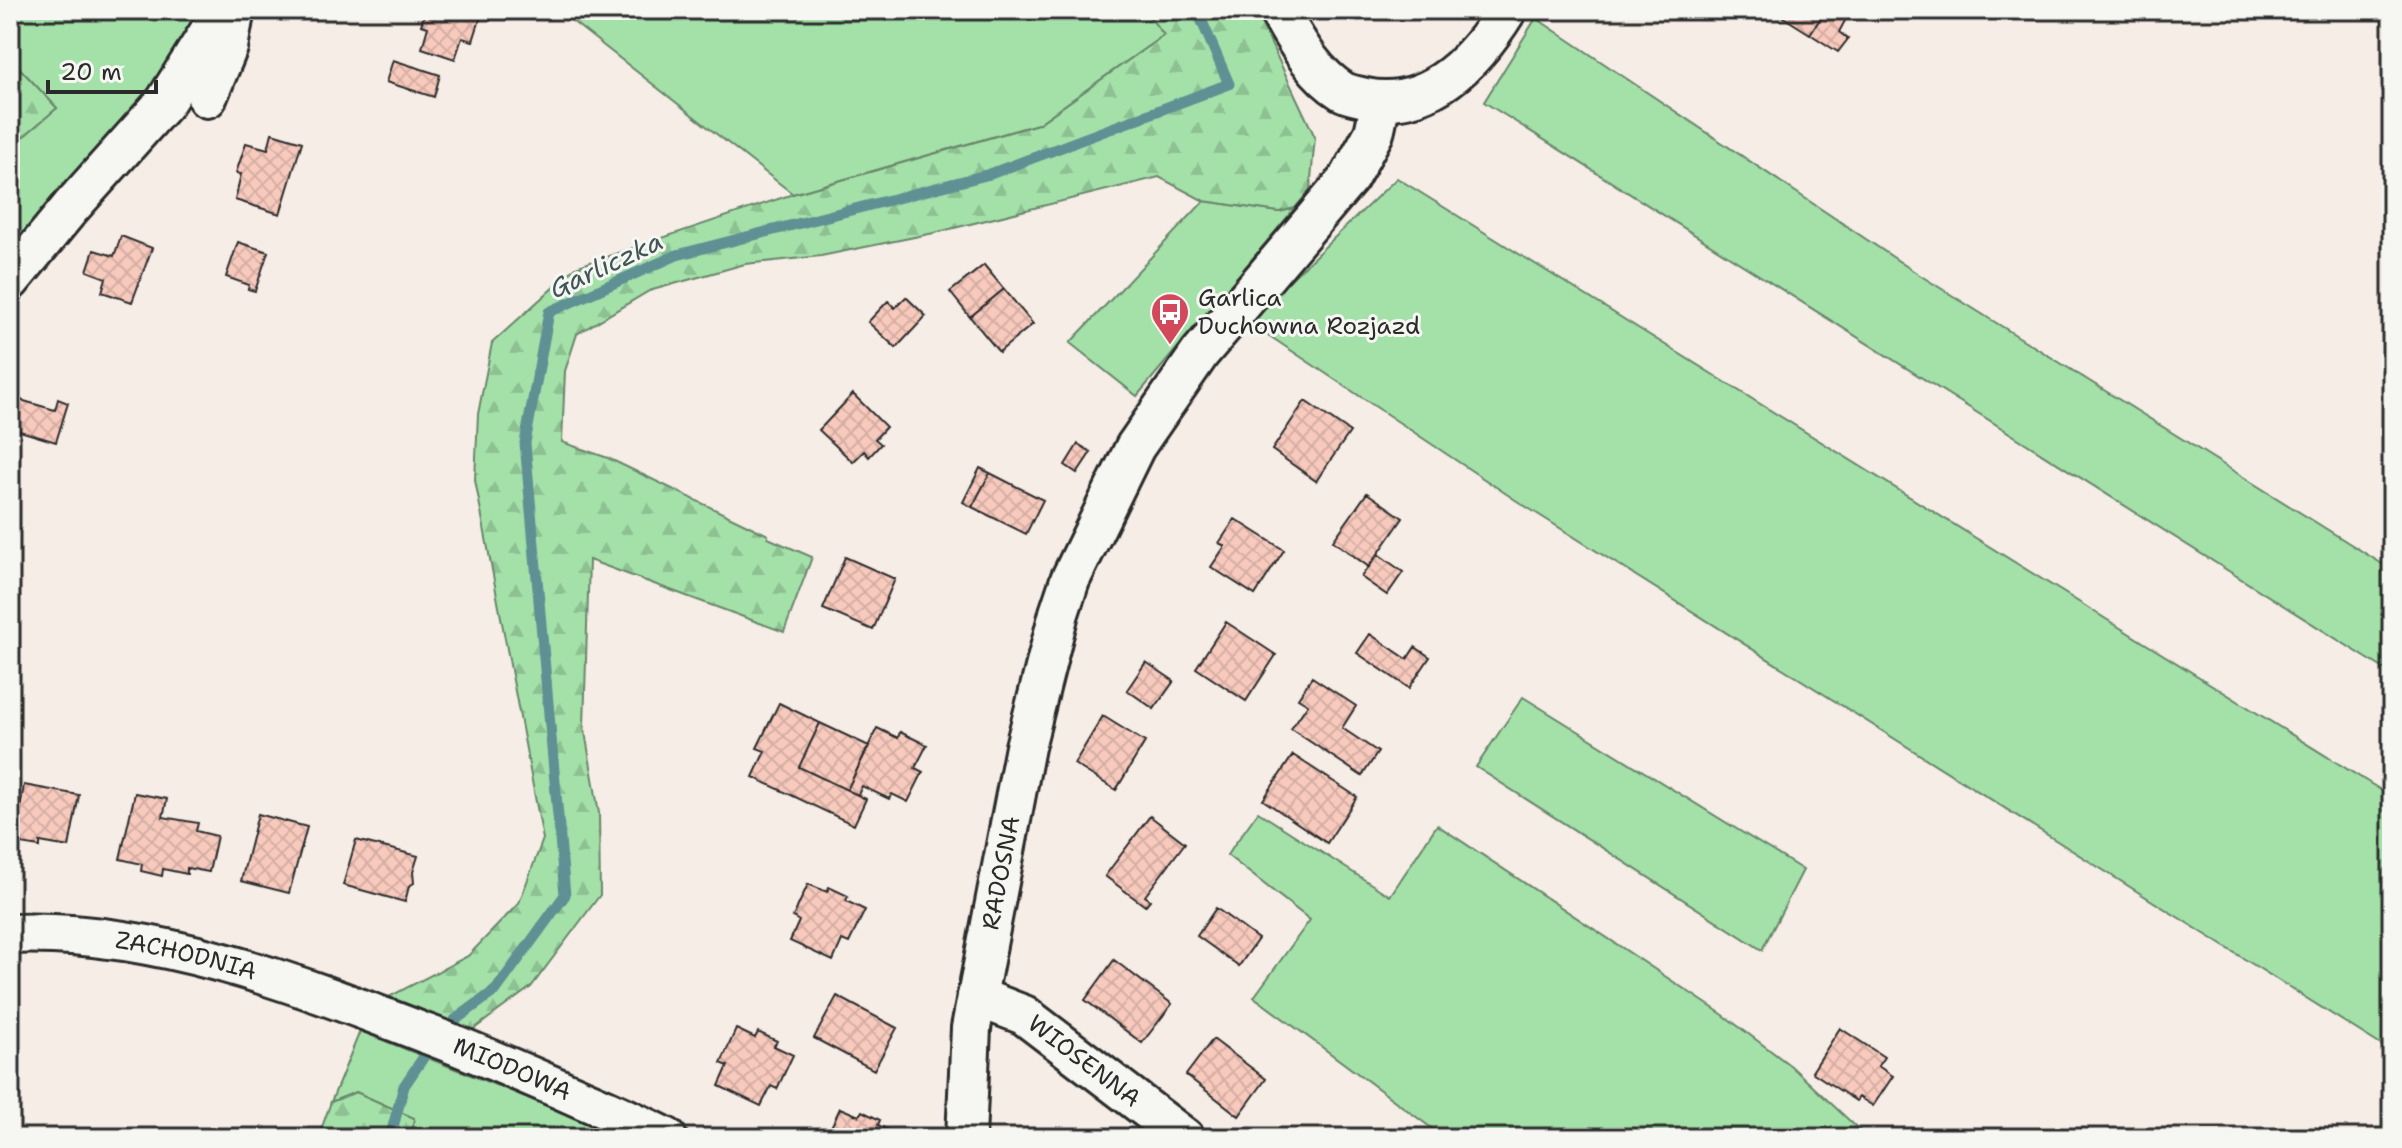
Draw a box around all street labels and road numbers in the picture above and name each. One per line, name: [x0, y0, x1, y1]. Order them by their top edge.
street label: RADOSNA: [974, 813, 1027, 933]
street label: ZACHODNIA: [113, 924, 260, 988]
street label: WIOSENNA: [1021, 1007, 1147, 1114]
street label: MIODOWA: [449, 1030, 576, 1108]

